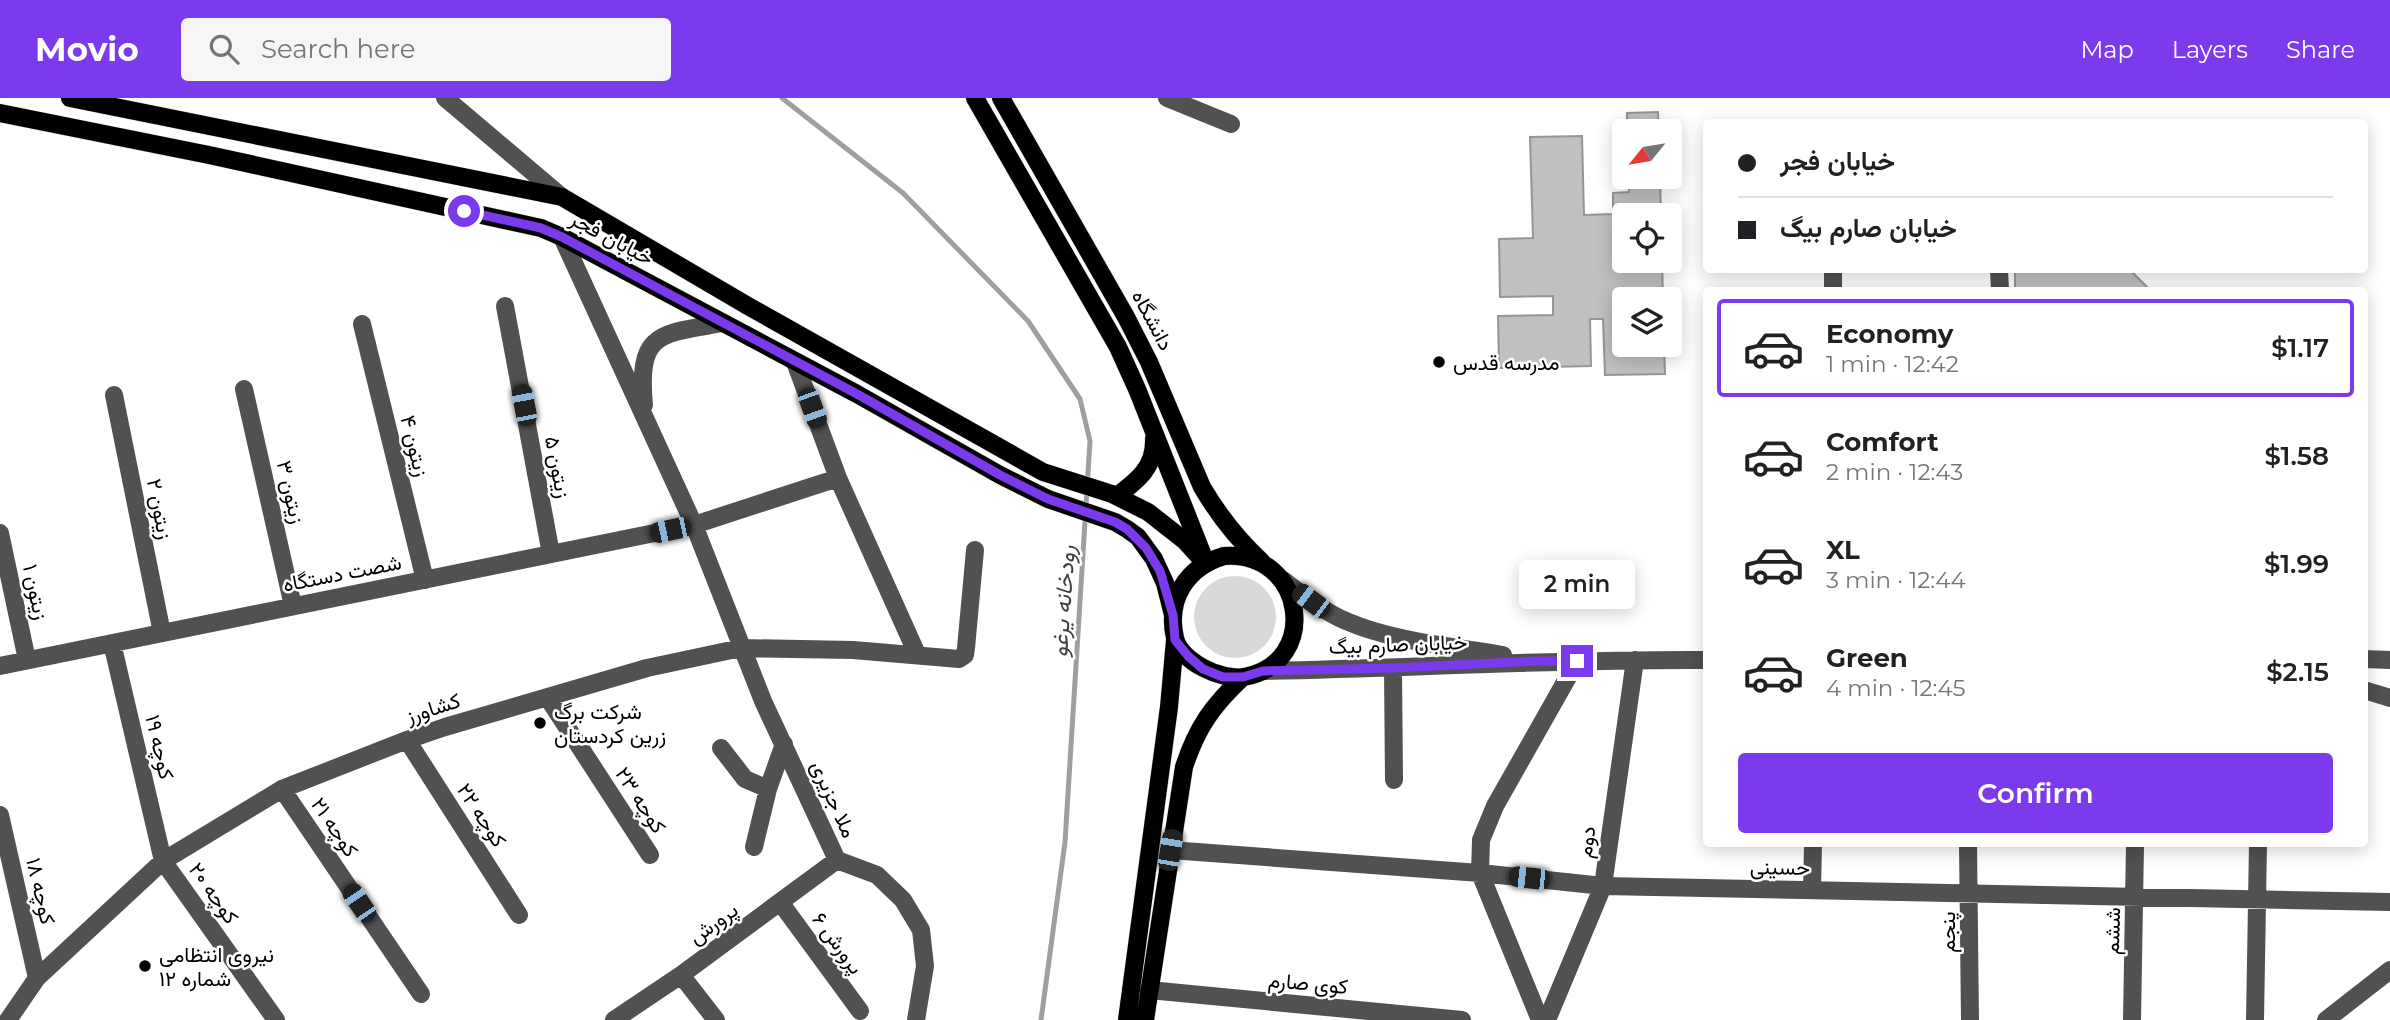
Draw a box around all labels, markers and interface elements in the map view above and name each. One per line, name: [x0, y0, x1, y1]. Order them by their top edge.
search box: [181, 18, 671, 81]
text: Movio: [35, 29, 139, 69]
icon: search: [205, 30, 243, 68]
text: Search here: [261, 33, 416, 65]
text: Map: [2080, 35, 2134, 64]
text: Layers: [2172, 35, 2248, 64]
text: Share: [2286, 35, 2355, 64]
north arrow: [1612, 119, 1682, 189]
map controls: [1612, 119, 1682, 357]
text: خیابان فجر: [1780, 145, 1895, 177]
route start: [448, 195, 480, 227]
button: locate: [1612, 203, 1682, 273]
street label: خیابان فجر: [565, 205, 658, 271]
text: خیابان صارم بیگ: [1780, 212, 1957, 244]
street label: دانشگاه: [1127, 286, 1179, 354]
button: layers: [1612, 287, 1682, 357]
icon: car: [1742, 317, 1805, 380]
text: Economy: [1826, 318, 1953, 350]
text: $1.17: [2271, 332, 2329, 364]
place label: مدرسه قدس: [1453, 350, 1559, 376]
text: 1 min · 12:42: [1826, 350, 1959, 378]
marker: مدرسه قدس: [1431, 354, 1447, 370]
car: [510, 382, 539, 428]
car: [795, 385, 830, 431]
street label: زیتون ۴: [394, 413, 435, 479]
icon: car: [1742, 425, 1805, 488]
text: Comfort: [1826, 426, 1938, 458]
street label: زیتون ۵: [539, 434, 576, 500]
text: $1.58: [2265, 440, 2329, 472]
street label: زیتون ۳: [271, 458, 310, 526]
text: 2 min · 12:43: [1826, 458, 1963, 486]
street label: زیتون ۲: [141, 477, 178, 542]
car: [648, 515, 693, 545]
icon: car: [1742, 533, 1805, 596]
text: XL: [1826, 534, 1860, 566]
water label: رودخانه یرغو: [1045, 544, 1082, 658]
text: $1.99: [2264, 548, 2329, 580]
street label: شصت دستگاه: [281, 549, 403, 597]
callout: 2 min: [1519, 560, 1635, 608]
street label: زیتون ۱: [17, 562, 54, 622]
text: 3 min · 12:44: [1826, 566, 1966, 594]
text: 2 min: [1544, 570, 1610, 598]
car: [1288, 580, 1335, 622]
street label: خیابان صارم بیگ: [1328, 629, 1468, 661]
icon: car: [1742, 641, 1805, 704]
text: Green: [1826, 642, 1908, 674]
route end: [1561, 645, 1593, 677]
text: $2.15: [2266, 656, 2329, 688]
text: 4 min · 12:45: [1826, 674, 1966, 702]
street label: کشاورز: [402, 687, 464, 730]
place label: شرکت برگ زرین کردستان: [554, 699, 666, 749]
street label: کوچه ۱۹: [139, 712, 180, 782]
marker: شرکت برگ زرین کردستان: [532, 715, 548, 731]
button: Confirm: [1738, 753, 2333, 833]
street label: ملا جزیری: [805, 757, 862, 842]
street label: کوچه ۲۳: [609, 762, 672, 839]
street label: کوچه ۲۲: [450, 778, 512, 853]
street label: کوچه ۲۱: [304, 793, 364, 863]
street label: دوم: [1571, 824, 1603, 860]
car: [1157, 827, 1184, 873]
street label: حسینی: [1750, 854, 1810, 880]
street label: کوچه ۱۸: [19, 855, 61, 927]
street label: کوچه ۲۰: [182, 858, 244, 930]
car: [1508, 865, 1551, 891]
car: [339, 880, 380, 926]
street label: پرورش: [683, 897, 744, 951]
street label: پرورش ۶: [806, 907, 869, 980]
street label: ششم: [2099, 907, 2127, 955]
street label: پنجم: [1935, 911, 1962, 953]
place label: نیروی انتظامی شماره ۱۲: [159, 942, 274, 992]
marker: نیروی انتظامی شماره ۱۲: [137, 958, 153, 974]
street label: کوی صارم: [1267, 967, 1349, 1001]

